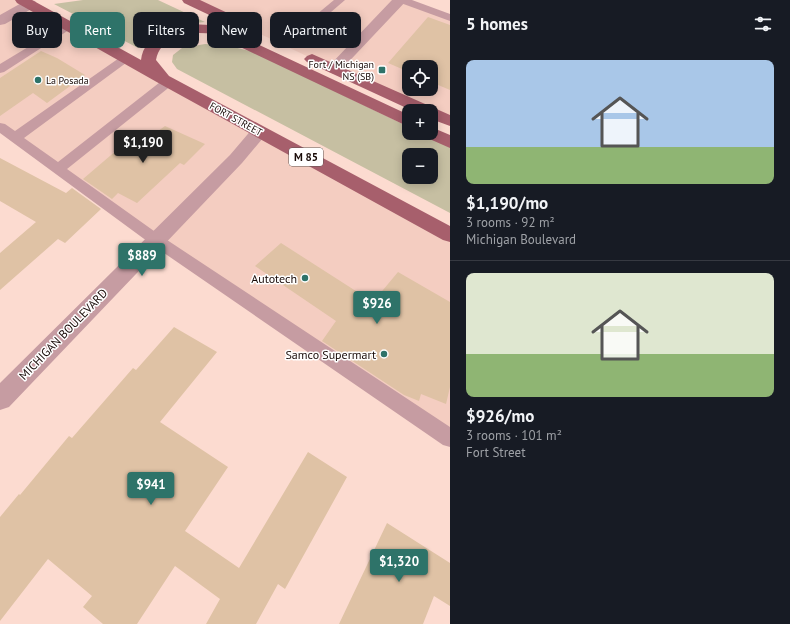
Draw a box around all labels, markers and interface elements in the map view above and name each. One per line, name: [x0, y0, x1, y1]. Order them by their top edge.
chip: Buy: [12, 12, 62, 48]
chip: Rent: [70, 12, 125, 48]
chip: Filters: [133, 12, 199, 48]
chip: New: [207, 12, 262, 48]
chip: Apartment: [270, 12, 361, 48]
text: 5 homes: [466, 13, 528, 35]
icon: filters: [752, 13, 774, 35]
place label: Fort / Michigan NS (SB): [308, 58, 374, 83]
map controls: [402, 60, 438, 184]
button: locate: [402, 60, 438, 96]
marker: Fort / Michigan NS (SB): [377, 65, 387, 75]
place label: La Posada: [46, 74, 89, 87]
marker: La Posada: [33, 75, 43, 85]
icon: home: [584, 86, 656, 158]
street label: FORT STREET: [207, 99, 265, 139]
button: +: [402, 104, 438, 140]
pin: $1,190: [110, 130, 176, 164]
text: $1,190: [123, 134, 163, 151]
road number: M 85: [289, 148, 323, 166]
button: −: [402, 148, 438, 184]
text: $1,190/mo: [466, 192, 548, 214]
text: 3 rooms · 92 m²: [466, 214, 555, 231]
text: Michigan Boulevard: [466, 231, 576, 248]
pin: $889: [118, 243, 166, 277]
text: $889: [127, 247, 157, 264]
place label: Autotech: [251, 271, 297, 286]
marker: Autotech: [300, 273, 310, 283]
street label: MICHIGAN BOULEVARD: [16, 285, 111, 383]
pin: $926: [353, 291, 401, 325]
text: $926: [362, 295, 392, 312]
icon: home: [584, 299, 656, 371]
place label: Samco Supermart: [285, 347, 376, 362]
marker: Samco Supermart: [379, 349, 389, 359]
text: $926/mo: [466, 405, 534, 427]
text: 3 rooms · 101 m²: [466, 427, 562, 444]
text: Fort Street: [466, 444, 526, 461]
pin: $941: [127, 472, 175, 506]
text: $941: [136, 476, 166, 493]
pin: $1,320: [366, 549, 432, 583]
text: $1,320: [379, 553, 419, 570]

